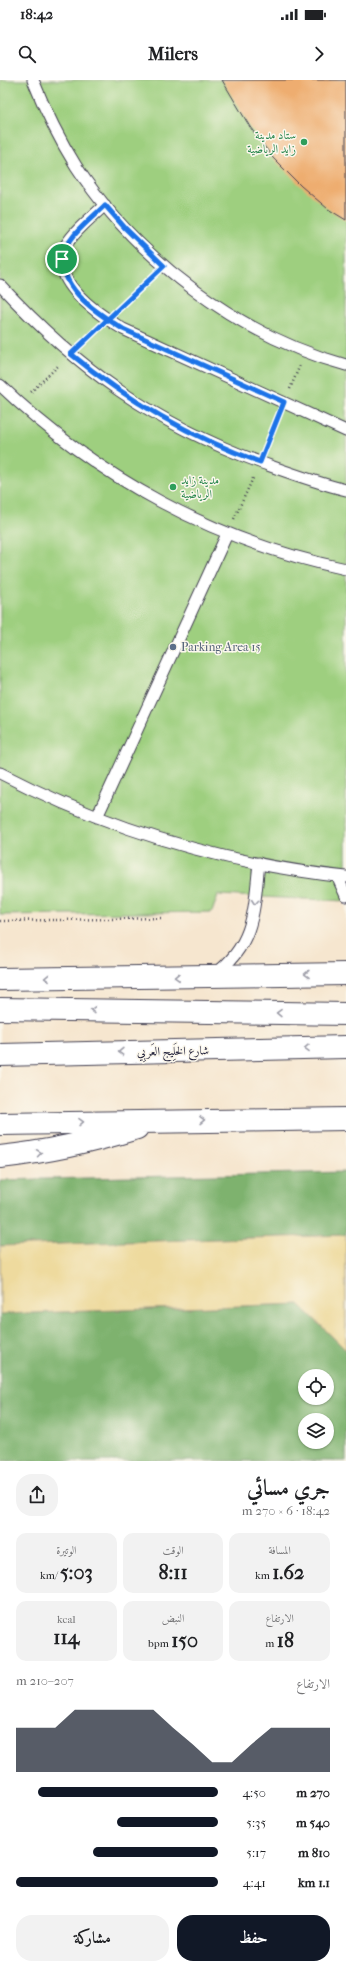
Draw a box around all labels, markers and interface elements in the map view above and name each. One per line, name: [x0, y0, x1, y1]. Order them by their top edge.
text: 18:42: [20, 5, 53, 23]
icon: search: [16, 43, 38, 65]
icon: forward: [308, 43, 330, 65]
text: Milers: [148, 44, 198, 65]
place label: ستاد مدينة زايد الرياضية: [247, 128, 296, 157]
marker: ستاد مدينة زايد الرياضية: [299, 137, 309, 147]
pin: [45, 242, 79, 276]
icon: arrive: [51, 248, 73, 270]
place label: مدينة زايد الرياضية: [181, 473, 219, 502]
marker: مدينة زايد الرياضية: [168, 482, 178, 492]
place label: Parking Area 15: [181, 640, 261, 654]
marker: Parking Area 15: [168, 642, 178, 652]
one-way arrow: [251, 899, 260, 905]
one-way arrow: [304, 970, 310, 979]
one-way arrow: [174, 973, 180, 981]
one-way arrow: [44, 974, 50, 982]
one-way arrow: [90, 1006, 96, 1014]
one-way arrow: [276, 1008, 282, 1017]
street label: شارع الخَلِيج العَربِي: [137, 1041, 209, 1063]
one-way arrow: [304, 1044, 310, 1052]
one-way arrow: [118, 1048, 124, 1056]
one-way arrow: [199, 1116, 205, 1124]
one-way arrow: [78, 1118, 84, 1126]
one-way arrow: [36, 1149, 42, 1158]
map controls: [298, 1369, 334, 1449]
button: locate: [298, 1369, 334, 1405]
button: layers: [298, 1413, 334, 1449]
button: share: [16, 1474, 58, 1516]
text: جري مسائي: [247, 1475, 330, 1501]
text: 18:42 · 6 × 270 m: [242, 1503, 330, 1518]
text: الوتيرة: [56, 1544, 76, 1557]
text: الوقت: [162, 1544, 184, 1557]
text: المسافة: [268, 1544, 291, 1557]
text: 5:03: [60, 1561, 93, 1584]
text: 8:11: [158, 1561, 188, 1584]
text: 1.62: [272, 1561, 304, 1584]
text: /km: [40, 1569, 60, 1582]
text: km: [255, 1569, 272, 1582]
text: النبض: [162, 1612, 184, 1625]
text: الارتفاع: [265, 1612, 294, 1625]
text: kcal: [57, 1613, 76, 1626]
text: 114: [53, 1626, 79, 1649]
text: 150: [171, 1629, 198, 1652]
text: 18: [277, 1629, 294, 1652]
text: bpm: [148, 1637, 171, 1650]
text: m: [265, 1637, 277, 1650]
text: 207–210 m: [16, 1673, 74, 1688]
text: الارتفاع: [296, 1676, 330, 1691]
text: 4:50: [242, 1785, 266, 1800]
text: 270 m: [296, 1785, 330, 1800]
text: 5:35: [246, 1815, 266, 1830]
text: 540 m: [296, 1815, 330, 1830]
text: 5:17: [246, 1845, 266, 1860]
text: 810 m: [298, 1845, 330, 1860]
text: 4:41: [243, 1875, 266, 1890]
text: 1.1 km: [298, 1875, 330, 1890]
button: مشاركة: [16, 1915, 169, 1961]
button: حفظ: [177, 1915, 330, 1961]

